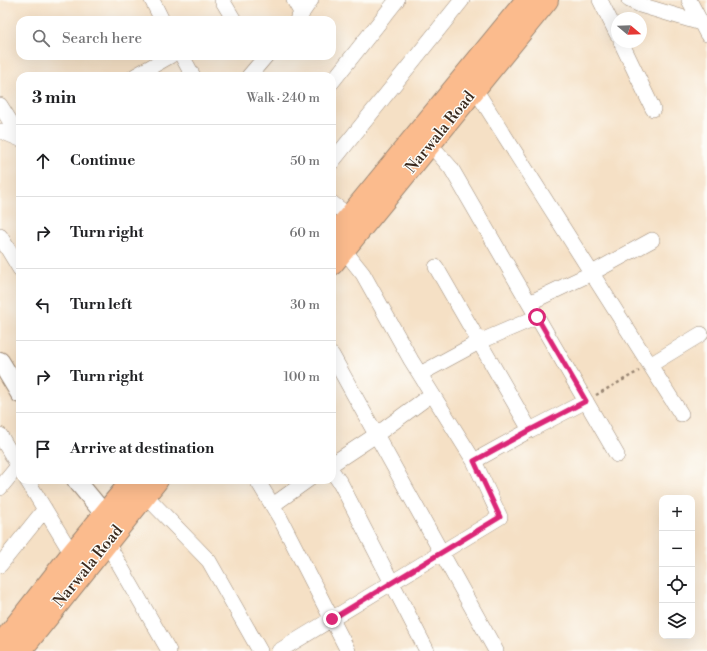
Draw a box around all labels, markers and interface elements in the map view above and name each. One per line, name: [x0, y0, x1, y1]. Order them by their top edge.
north arrow: [611, 12, 647, 48]
search box: [16, 16, 336, 60]
icon: search: [30, 27, 52, 49]
text: Search here: [62, 29, 142, 48]
text: 3 min: [32, 87, 76, 109]
street label: Narwala Road: [401, 87, 479, 177]
text: Walk · 240 m: [246, 90, 320, 106]
icon: ahead: [32, 150, 54, 172]
text: Continue: [70, 151, 135, 170]
text: 50 m: [290, 153, 320, 169]
icon: right: [32, 222, 54, 244]
text: Turn right: [70, 223, 144, 242]
text: 60 m: [289, 225, 320, 241]
icon: left: [32, 294, 54, 316]
text: Turn left: [70, 295, 132, 314]
text: 30 m: [290, 297, 320, 313]
route start: [528, 308, 546, 326]
icon: right: [32, 366, 54, 388]
text: Turn right: [70, 367, 144, 386]
text: 100 m: [284, 369, 320, 385]
icon: arrive: [32, 438, 54, 460]
text: Arrive at destination: [70, 439, 214, 458]
map controls: [659, 495, 695, 639]
button: +: [659, 495, 695, 531]
street label: Narwala Road: [49, 521, 127, 611]
button: −: [659, 531, 695, 567]
button: locate: [659, 567, 695, 603]
button: layers: [659, 603, 695, 639]
route end: [323, 610, 341, 628]

